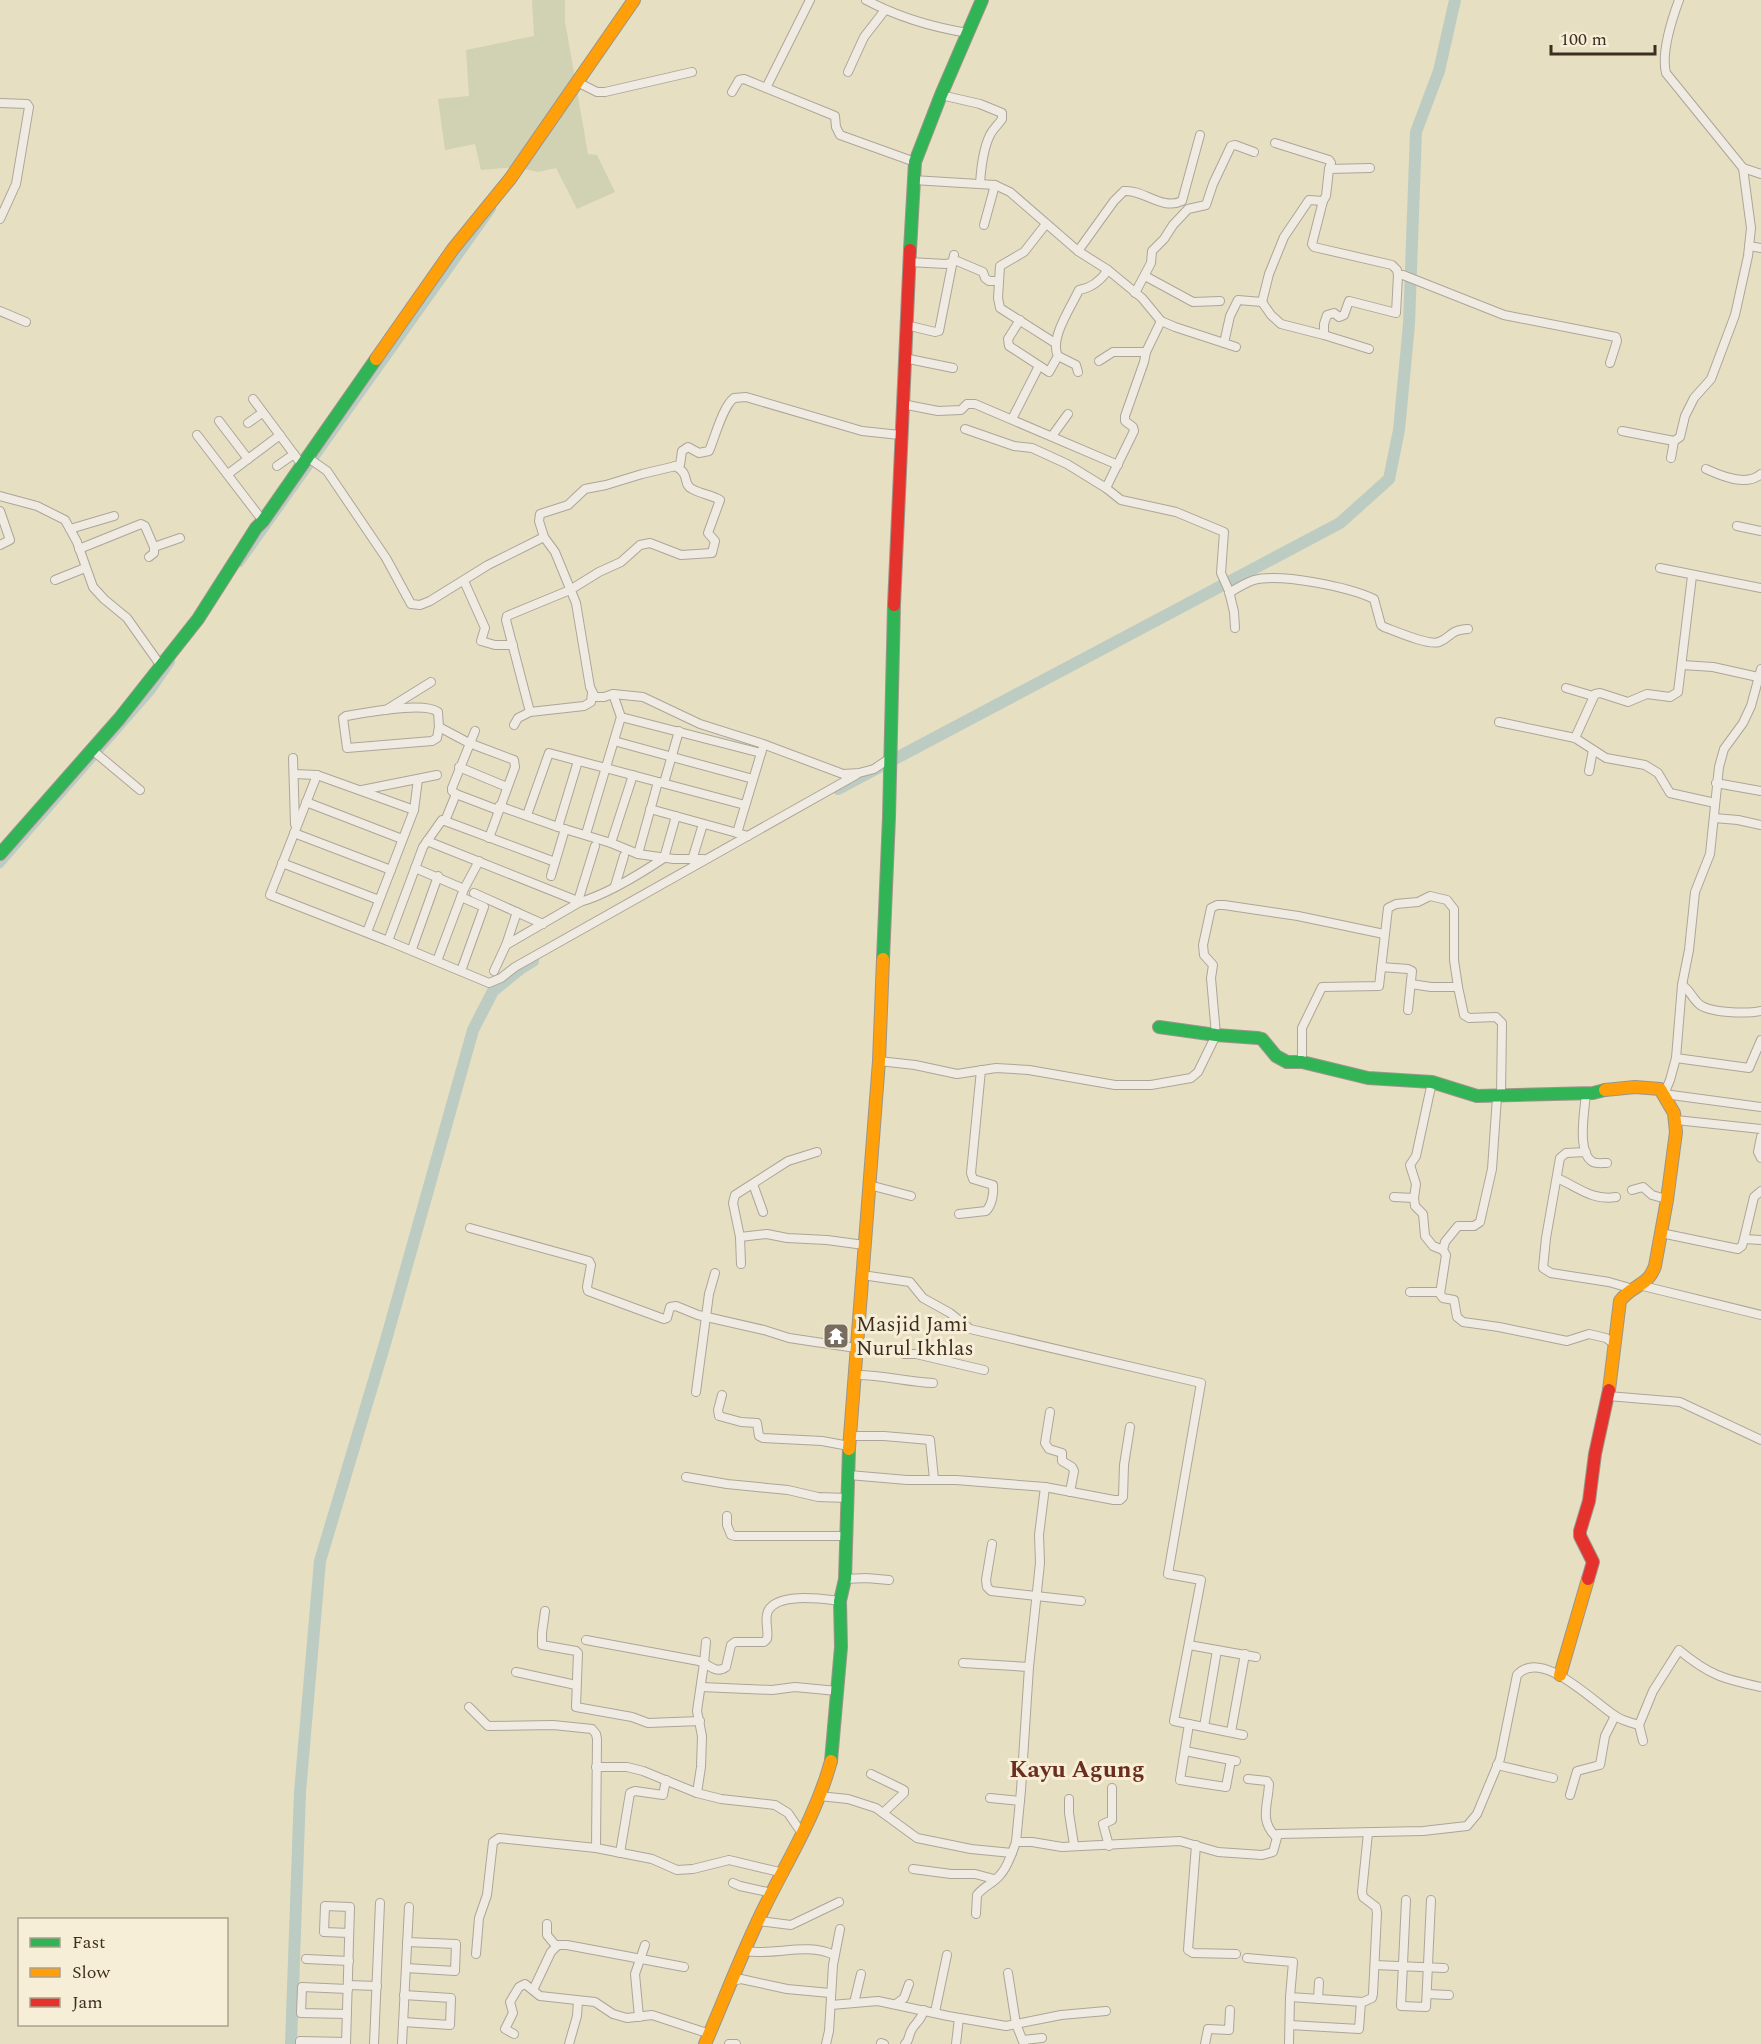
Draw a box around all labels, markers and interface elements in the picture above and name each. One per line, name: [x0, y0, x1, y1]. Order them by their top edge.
scale bar: [1551, 18, 1654, 56]
text: 100 m: [1560, 26, 1607, 53]
place label: Masjid Jami Nurul Ikhlas: [856, 1309, 974, 1365]
temple icon: Masjid Jami Nurul Ikhlas: [821, 1321, 851, 1351]
district label: Kayu Agung: [1009, 1752, 1145, 1788]
legend: [18, 1918, 228, 2026]
text: Fast: [72, 1929, 105, 1956]
text: Slow: [72, 1959, 111, 1986]
text: Jam: [72, 1989, 103, 2016]

